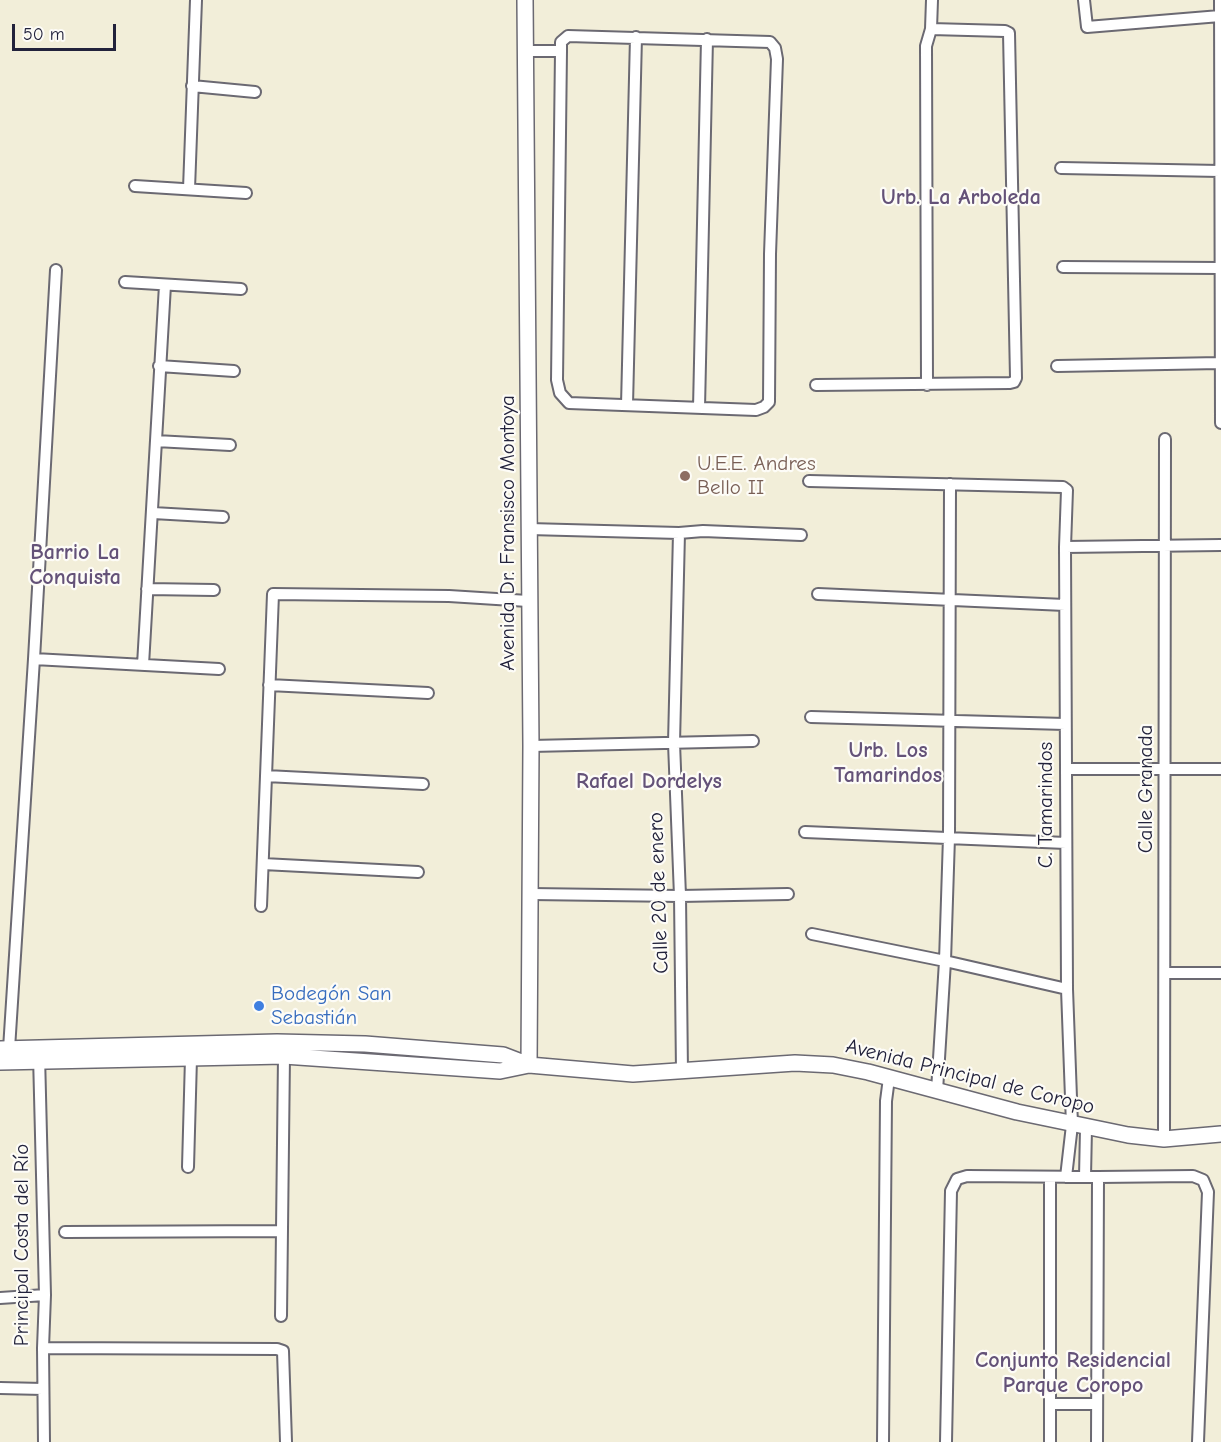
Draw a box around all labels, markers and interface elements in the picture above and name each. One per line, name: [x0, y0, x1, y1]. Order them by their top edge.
scale bar: [15, 12, 118, 50]
text: 50 m: [23, 24, 65, 45]
district label: Urb. La Arboleda: [881, 185, 1041, 211]
street label: Avenida Dr. Fransisco Montoya: [495, 395, 521, 671]
place label: U.E.E. Andres Bello II: [697, 451, 816, 501]
marker: U.E.E. Andres Bello II: [678, 469, 692, 483]
district label: Barrio La Conquista: [29, 540, 121, 592]
street label: Calle Granada: [1133, 725, 1159, 853]
district label: Urb. Los Tamarindos: [834, 738, 942, 790]
street label: C. Tamarindos: [1033, 742, 1059, 868]
district label: Rafael Dordelys: [576, 769, 722, 795]
street label: Calle 20 de enero: [644, 812, 674, 974]
place label: Bodegón San Sebastián: [271, 981, 392, 1031]
marker: Bodegón San Sebastián: [252, 999, 266, 1013]
street label: Avenida Principal de Coropo: [843, 1034, 1097, 1120]
street label: Principal Costa del Río: [9, 1144, 35, 1346]
district label: Conjunto Residencial Parque Coropo: [975, 1348, 1171, 1400]

